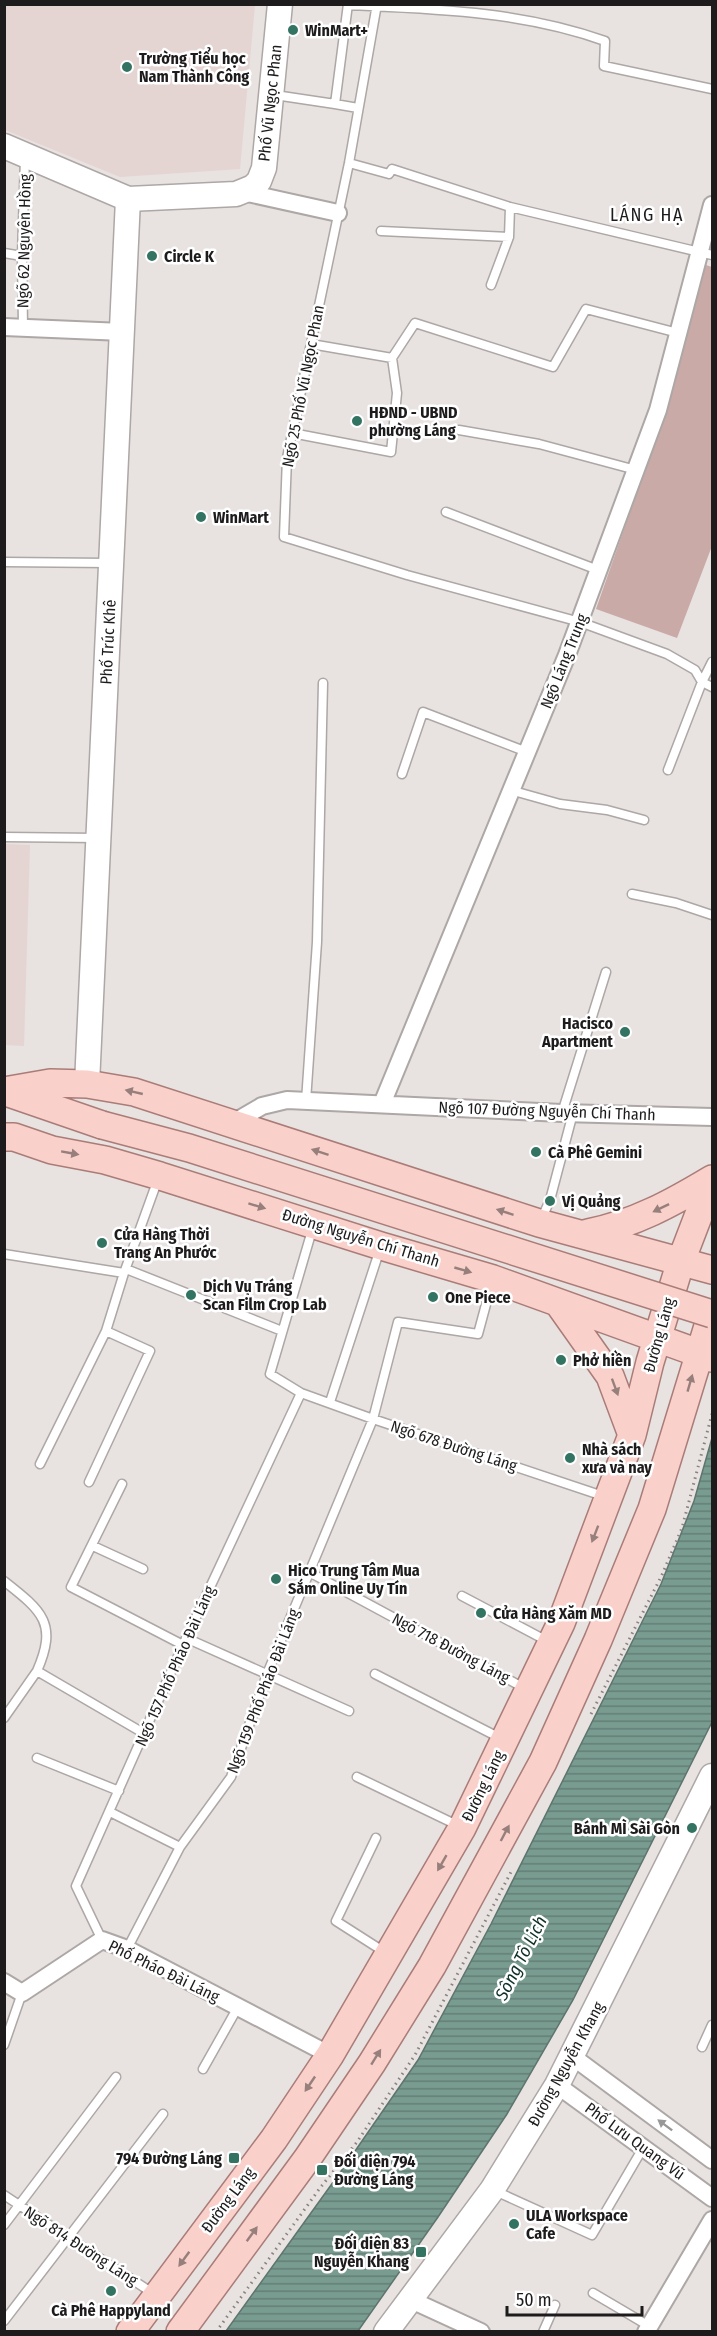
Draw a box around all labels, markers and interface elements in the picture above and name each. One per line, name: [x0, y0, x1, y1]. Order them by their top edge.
place label: WinMart+: [305, 21, 368, 40]
marker: WinMart+: [286, 23, 300, 37]
street label: Phố Vũ Ngọc Phan: [253, 44, 286, 162]
place label: Trường Tiểu học Nam Thành Công: [139, 46, 249, 86]
marker: Trường Tiểu học Nam Thành Công: [120, 60, 134, 74]
street label: Ngõ 62 Nguyên Hồng: [12, 173, 35, 308]
district label: LÁNG HẠ: [610, 203, 684, 226]
place label: Circle K: [164, 247, 215, 266]
marker: Circle K: [145, 249, 159, 263]
street label: Ngõ 25 Phố Vũ Ngọc Phan: [277, 303, 328, 469]
place label: HĐND - UBND phường Láng: [369, 403, 458, 440]
marker: HĐND - UBND phường Láng: [350, 414, 364, 428]
place label: WinMart: [213, 508, 269, 527]
marker: WinMart: [194, 510, 208, 524]
street label: Phố Trúc Khê: [95, 599, 120, 685]
street label: Ngõ Láng Trung: [536, 610, 592, 711]
place label: Hacisco Apartment: [541, 1014, 613, 1051]
marker: Hacisco Apartment: [618, 1025, 632, 1039]
one-way arrow: [125, 1087, 144, 1097]
street label: Ngõ 107 Đường Nguyễn Chí Thanh: [438, 1098, 656, 1124]
place label: Cà Phê Gemini: [548, 1143, 642, 1162]
marker: Cà Phê Gemini: [529, 1145, 543, 1159]
one-way arrow: [311, 1147, 329, 1157]
one-way arrow: [60, 1149, 79, 1158]
place label: Vị Quảng: [561, 1192, 621, 1211]
marker: Vị Quảng: [543, 1194, 557, 1208]
one-way arrow: [248, 1202, 266, 1211]
one-way arrow: [653, 1203, 670, 1212]
street label: Đường Nguyễn Chí Thanh: [280, 1205, 442, 1271]
one-way arrow: [496, 1207, 514, 1216]
place label: Cửa Hàng Thời Trang An Phước: [114, 1225, 217, 1262]
marker: Cửa Hàng Thời Trang An Phước: [95, 1236, 109, 1250]
one-way arrow: [454, 1266, 472, 1275]
place label: Dịch Vụ Tráng Scan Film Crop Lab: [203, 1277, 327, 1314]
marker: Dịch Vụ Tráng Scan Film Crop Lab: [184, 1288, 198, 1302]
place label: One Piece: [445, 1288, 511, 1307]
marker: One Piece: [426, 1290, 440, 1304]
street label: Đường Láng: [639, 1295, 679, 1375]
place label: Phở hiền: [573, 1350, 631, 1370]
marker: Phở hiền: [554, 1353, 568, 1367]
one-way arrow: [686, 1374, 695, 1392]
one-way arrow: [610, 1378, 620, 1396]
street label: Ngõ 678 Đường Láng: [388, 1417, 520, 1476]
place label: Nhà sách xưa và nay: [581, 1440, 652, 1477]
marker: Nhà sách xưa và nay: [563, 1451, 577, 1465]
one-way arrow: [589, 1525, 599, 1543]
place label: Hico Trung Tâm Mua Sắm Online Uy Tín: [288, 1561, 420, 1598]
marker: Hico Trung Tâm Mua Sắm Online Uy Tín: [269, 1572, 283, 1586]
street label: Ngõ 157 Phố Pháo Đài Láng: [130, 1582, 219, 1749]
place label: Cửa Hàng Xăm MD: [493, 1604, 612, 1623]
street label: Ngõ 159 Phố Pháo Đài Láng: [222, 1605, 303, 1776]
marker: Cửa Hàng Xăm MD: [474, 1606, 488, 1620]
street label: Ngõ 718 Đường Láng: [389, 1609, 514, 1687]
street label: Đường Láng: [458, 1747, 509, 1825]
place label: Bánh MÌ Sài Gòn: [574, 1818, 680, 1838]
marker: Bánh MÌ Sài Gòn: [685, 1821, 699, 1835]
one-way arrow: [500, 1825, 510, 1842]
one-way arrow: [437, 1855, 448, 1871]
water label: Sông Tô Lịch: [490, 1912, 552, 2005]
street label: Phố Pháo Đài Láng: [106, 1935, 223, 2006]
street label: Đường Nguyễn Khang: [524, 1998, 608, 2130]
one-way arrow: [370, 2049, 381, 2065]
one-way arrow: [304, 2076, 316, 2092]
street label: Phố Lưu Quang Vũ: [581, 2098, 689, 2184]
one-way arrow: [657, 2119, 673, 2132]
place label: 794 Đường Láng: [116, 2149, 222, 2168]
marker: 794 Đường Láng: [227, 2151, 241, 2165]
place label: Đối diện 794 Đường Láng: [334, 2151, 416, 2189]
street label: Đường Láng: [197, 2163, 259, 2237]
marker: Đối diện 794 Đường Láng: [315, 2163, 329, 2177]
street label: Ngõ 814 Đường Láng: [21, 2202, 142, 2290]
place label: ULA Workspace Cafe: [526, 2206, 628, 2243]
marker: ULA Workspace Cafe: [507, 2217, 521, 2231]
one-way arrow: [246, 2226, 258, 2242]
place label: Đối diện 83 Nguyễn Khang: [314, 2233, 409, 2271]
marker: Đối diện 83 Nguyễn Khang: [414, 2245, 428, 2259]
one-way arrow: [178, 2251, 190, 2267]
scale bar: [507, 2279, 642, 2317]
marker: Cà Phê Happyland: [104, 2284, 118, 2298]
text: 50 m: [516, 2289, 552, 2311]
place label: Cà Phê Happyland: [51, 2301, 171, 2320]

